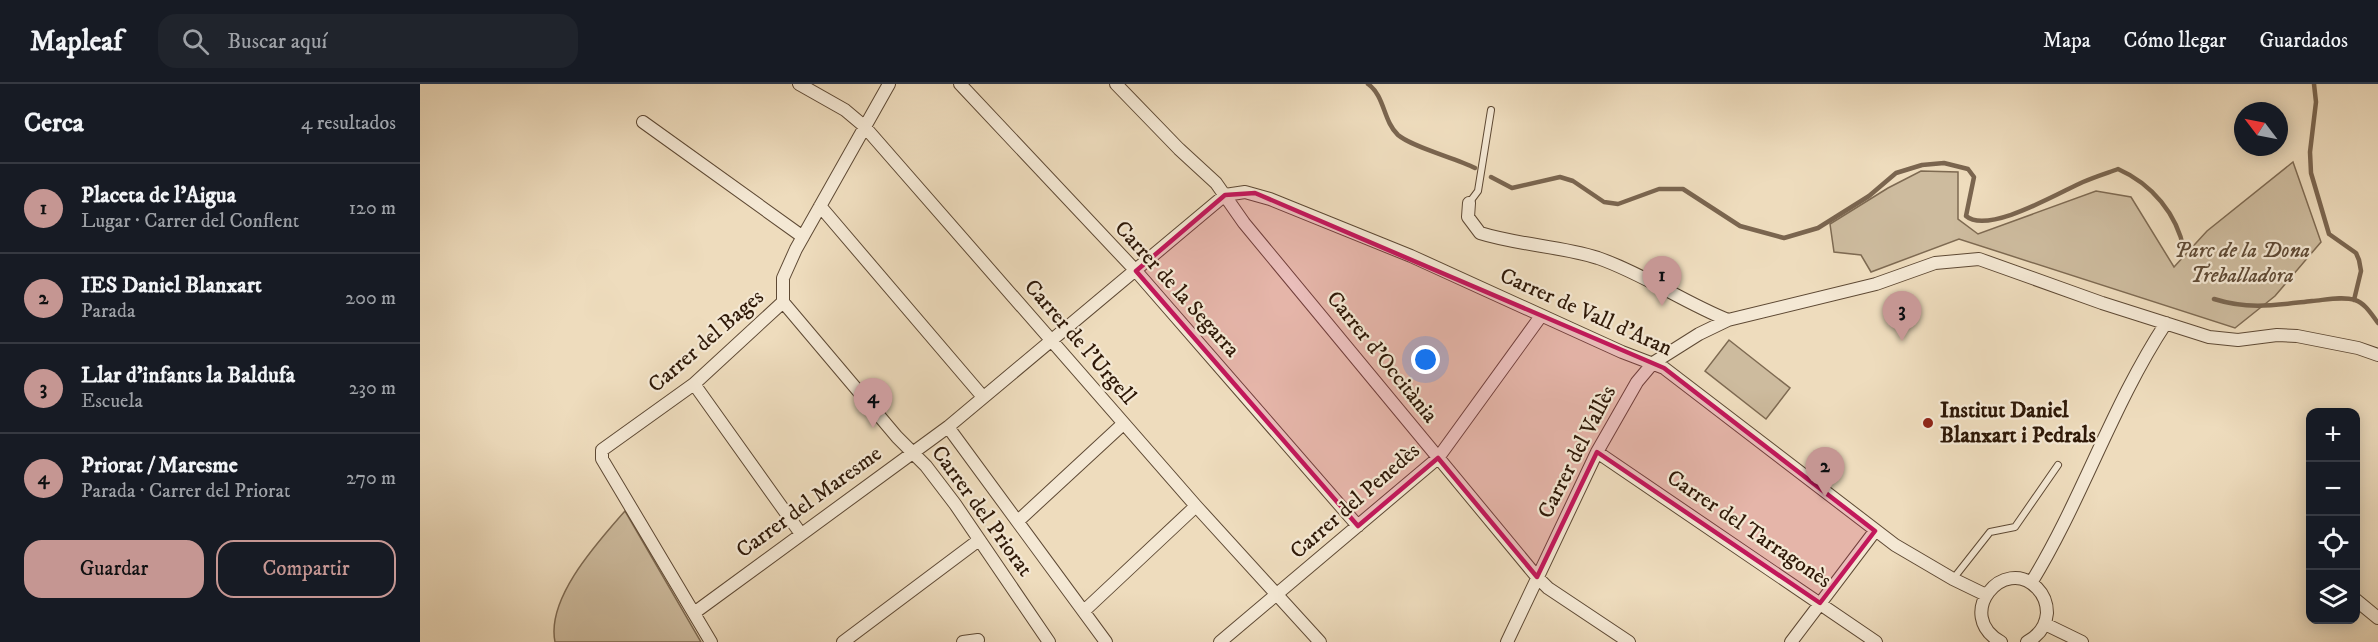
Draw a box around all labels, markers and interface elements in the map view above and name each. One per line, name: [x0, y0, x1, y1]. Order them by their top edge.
search box: [158, 14, 578, 68]
text: Mapleaf: [30, 24, 122, 59]
icon: search: [179, 25, 212, 58]
text: Buscar aquí: [227, 28, 327, 55]
text: Mapa: [2043, 28, 2091, 54]
text: Cómo llegar: [2124, 28, 2226, 54]
text: Guardados: [2259, 28, 2348, 54]
north arrow: [2234, 102, 2288, 156]
text: Cerca: [24, 107, 84, 140]
text: 4 resultados: [301, 111, 396, 136]
text: Placeta de l'Aigua: [81, 182, 236, 209]
text: 1: [40, 196, 47, 221]
text: 120 m: [349, 196, 396, 221]
text: Lugar · Carrer del Conflent: [81, 209, 299, 234]
street label: Carrer de la Segarra: [1109, 215, 1246, 363]
park label: Parc de la Dona Treballadora: [2174, 237, 2310, 289]
pin: 1: [1642, 256, 1682, 306]
street label: Carrer de Vall d'Aran: [1496, 262, 1677, 362]
text: IES Daniel Blanxart: [81, 272, 262, 299]
street label: Carrer de l'Urgell: [1018, 274, 1142, 410]
street label: Carrer del Bages: [643, 284, 769, 398]
text: 2: [39, 286, 48, 311]
text: 200 m: [345, 286, 396, 311]
street label: Carrer d'Occitània: [1321, 286, 1444, 429]
pin: 3: [1882, 292, 1922, 341]
text: Parada: [81, 299, 136, 324]
your location: [1411, 345, 1440, 374]
text: Llar d'infants la Baldufa: [81, 362, 295, 389]
text: 3: [40, 376, 47, 401]
text: 230 m: [349, 376, 396, 401]
pin: 4: [854, 378, 892, 428]
street label: Carrer del Vallès: [1532, 381, 1622, 523]
text: Escuela: [81, 389, 143, 414]
place label: Institut Daniel Blanxart i Pedrals: [1940, 397, 2096, 449]
map controls: [2306, 408, 2360, 624]
button: +: [2306, 408, 2360, 462]
marker: Institut Daniel Blanxart i Pedrals: [1921, 416, 1935, 430]
street label: Carrer del Penedès: [1285, 437, 1425, 565]
street label: Carrer del Maresme: [731, 440, 887, 564]
street label: Carrer del Priorat: [925, 440, 1039, 582]
pin: 2: [1806, 448, 1844, 497]
text: Priorat / Maresme: [81, 452, 238, 479]
button: −: [2306, 462, 2360, 516]
street label: Carrer del Tarragonès: [1662, 464, 1836, 594]
text: 4: [38, 466, 49, 491]
text: 270 m: [346, 466, 396, 491]
text: Parada · Carrer del Priorat: [81, 479, 290, 504]
button: locate: [2306, 516, 2360, 570]
button: Guardar: [24, 540, 204, 598]
button: Compartir: [216, 540, 396, 598]
button: layers: [2306, 570, 2360, 624]

